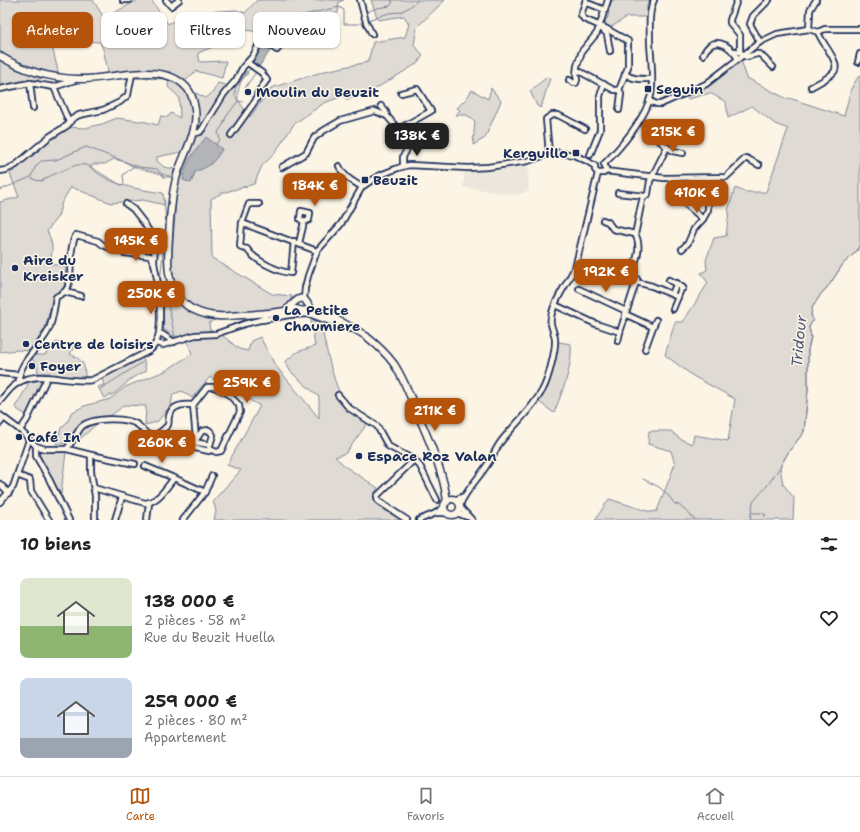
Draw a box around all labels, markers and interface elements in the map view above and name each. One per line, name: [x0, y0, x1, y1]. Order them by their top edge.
chip: Acheter: [12, 12, 93, 48]
chip: Louer: [101, 12, 167, 48]
chip: Filtres: [175, 12, 245, 48]
chip: Nouveau: [253, 12, 340, 48]
place label: Seguin: [656, 80, 703, 98]
place label: Moulin du Beuzit: [256, 83, 379, 101]
marker: Seguin: [643, 84, 653, 94]
marker: Moulin du Beuzit: [243, 87, 253, 97]
pin: 215K €: [640, 119, 706, 153]
pin: 138K €: [384, 123, 450, 157]
text: 215K €: [651, 123, 695, 140]
text: 138K €: [394, 127, 440, 144]
place label: Kerguillo: [503, 144, 568, 162]
marker: Kerguillo: [571, 148, 581, 158]
place label: Beuzit: [373, 171, 418, 189]
pin: 184K €: [282, 173, 348, 207]
marker: Beuzit: [360, 175, 370, 185]
text: 184K €: [292, 177, 338, 194]
pin: 410K €: [664, 180, 730, 214]
text: 410K €: [674, 184, 720, 201]
pin: 145K €: [103, 228, 169, 262]
text: 145K €: [114, 232, 158, 249]
place label: Aire du Kreisker: [23, 251, 84, 285]
pin: 192K €: [573, 259, 639, 293]
marker: Aire du Kreisker: [10, 263, 20, 273]
text: 192K €: [583, 263, 629, 280]
pin: 250K €: [118, 281, 184, 315]
text: 250K €: [127, 285, 175, 302]
place label: La Petite Chaumiere: [284, 301, 360, 335]
marker: La Petite Chaumiere: [271, 313, 281, 323]
water label: Tridour: [787, 313, 811, 368]
place label: Centre de loisirs: [34, 335, 154, 353]
marker: Centre de loisirs: [21, 339, 31, 349]
place label: Foyer: [40, 357, 82, 375]
marker: Foyer: [27, 361, 37, 371]
pin: 259K €: [214, 370, 280, 404]
text: 259K €: [223, 374, 271, 391]
pin: 211K €: [402, 398, 468, 432]
text: 211K €: [414, 402, 456, 419]
place label: Café In: [27, 428, 80, 446]
pin: 260K €: [129, 430, 195, 464]
marker: Café In: [14, 432, 24, 442]
text: 260K €: [137, 434, 187, 451]
place label: Espace Roz Valan: [367, 447, 497, 465]
marker: Espace Roz Valan: [354, 451, 364, 461]
text: 10 biens: [20, 533, 91, 555]
icon: filters: [818, 533, 840, 555]
text: 138 000 €: [144, 590, 234, 612]
icon: home: [52, 594, 100, 642]
icon: heart: [818, 607, 840, 629]
text: 2 pièces · 58 m²: [144, 612, 246, 629]
text: Rue du Beuzit Huella: [144, 629, 275, 646]
text: 259 000 €: [144, 690, 237, 712]
icon: home: [52, 694, 100, 742]
icon: heart: [818, 707, 840, 729]
text: 2 pièces · 80 m²: [144, 712, 247, 729]
text: Appartement: [144, 729, 226, 746]
tab: Carte: [126, 785, 155, 824]
tab: Favoris: [407, 785, 445, 824]
tab: Accueil: [697, 785, 734, 824]

